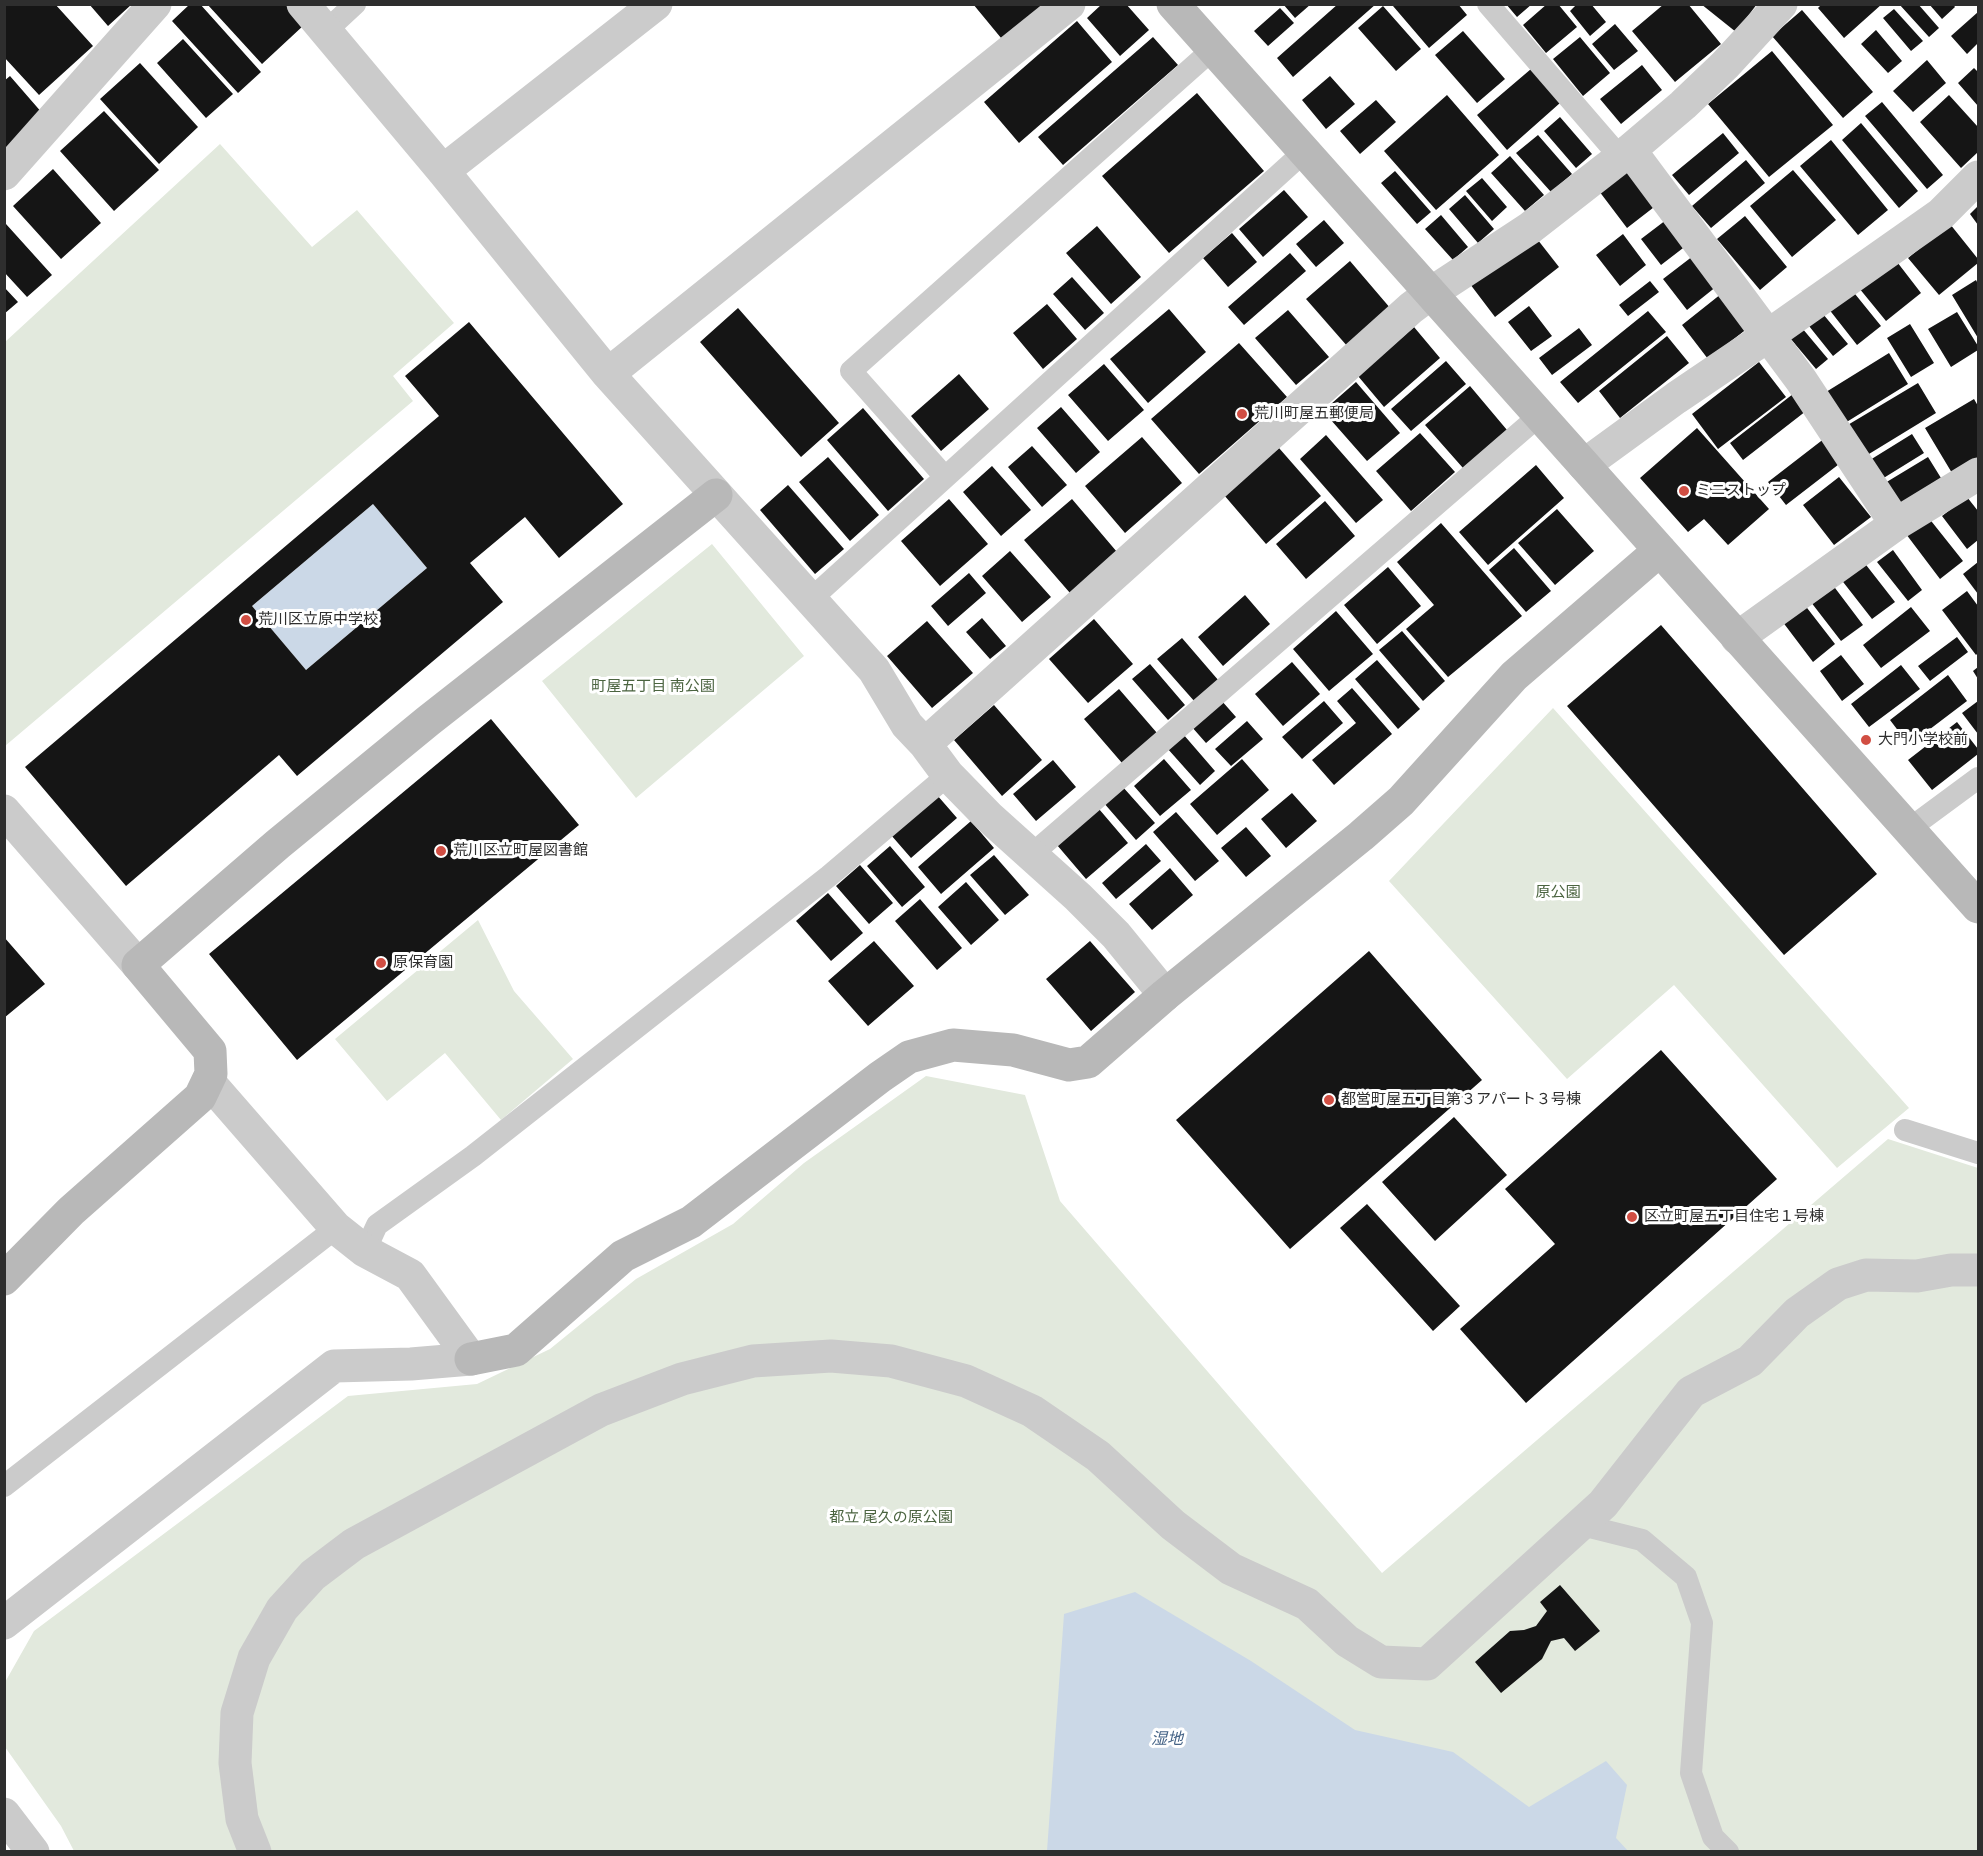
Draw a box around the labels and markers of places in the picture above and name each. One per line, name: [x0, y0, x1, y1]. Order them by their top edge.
place label: 荒川町屋五郵便局: [1254, 405, 1374, 423]
marker: 荒川町屋五郵便局: [1235, 407, 1249, 421]
place label: ミニストップ: [1696, 482, 1786, 500]
marker: ミニストップ: [1677, 484, 1691, 498]
place label: 荒川区立原中学校: [258, 611, 378, 629]
marker: 荒川区立原中学校: [239, 613, 253, 627]
place label: 大門小学校前: [1878, 731, 1968, 749]
marker: 大門小学校前: [1859, 733, 1873, 747]
place label: 荒川区立町屋図書館: [453, 842, 588, 860]
marker: 荒川区立町屋図書館: [434, 844, 448, 858]
place label: 原保育園: [393, 954, 453, 972]
marker: 原保育園: [374, 956, 388, 970]
place label: 都営町屋五丁目第３アパート３号棟: [1341, 1091, 1581, 1109]
marker: 都営町屋五丁目第３アパート３号棟: [1322, 1093, 1336, 1107]
place label: 区立町屋五丁目住宅１号棟: [1644, 1208, 1824, 1226]
marker: 区立町屋五丁目住宅１号棟: [1625, 1210, 1639, 1224]

